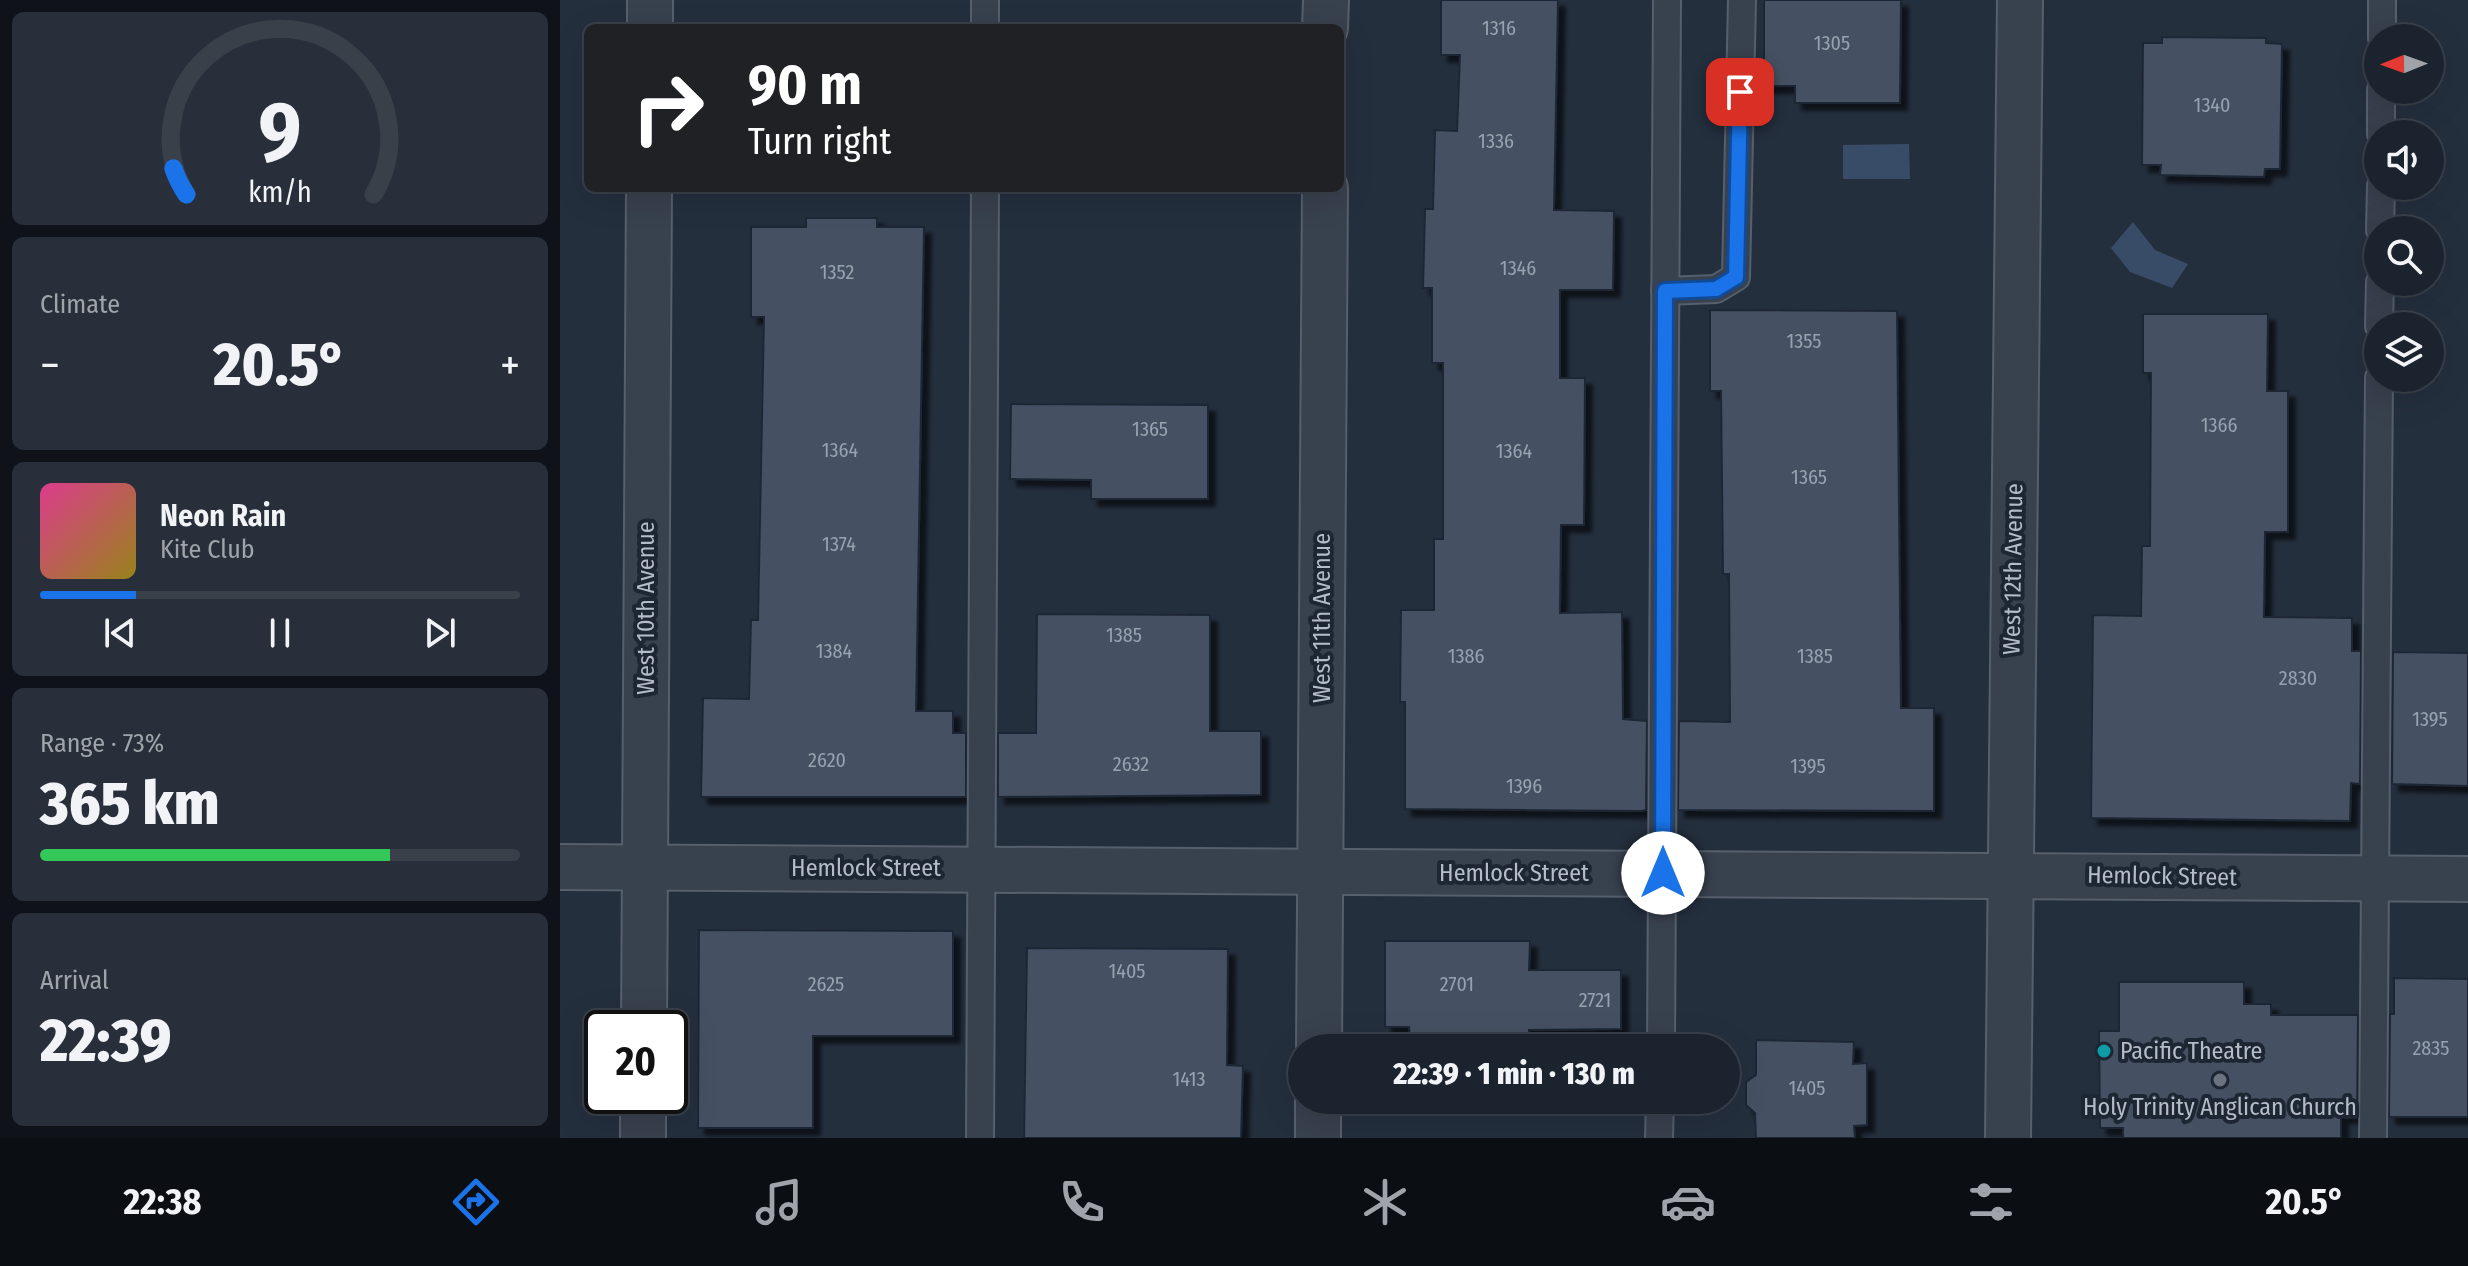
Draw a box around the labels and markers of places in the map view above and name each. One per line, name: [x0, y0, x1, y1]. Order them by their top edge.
pin: [1706, 58, 1774, 126]
place label: Pacific Theatre: [2120, 1037, 2262, 1065]
marker: Pacific Theatre: [2095, 1042, 2113, 1060]
marker: Holy Trinity Anglican Church: [2211, 1071, 2229, 1089]
place label: Holy Trinity Anglican Church: [2083, 1093, 2357, 1121]

